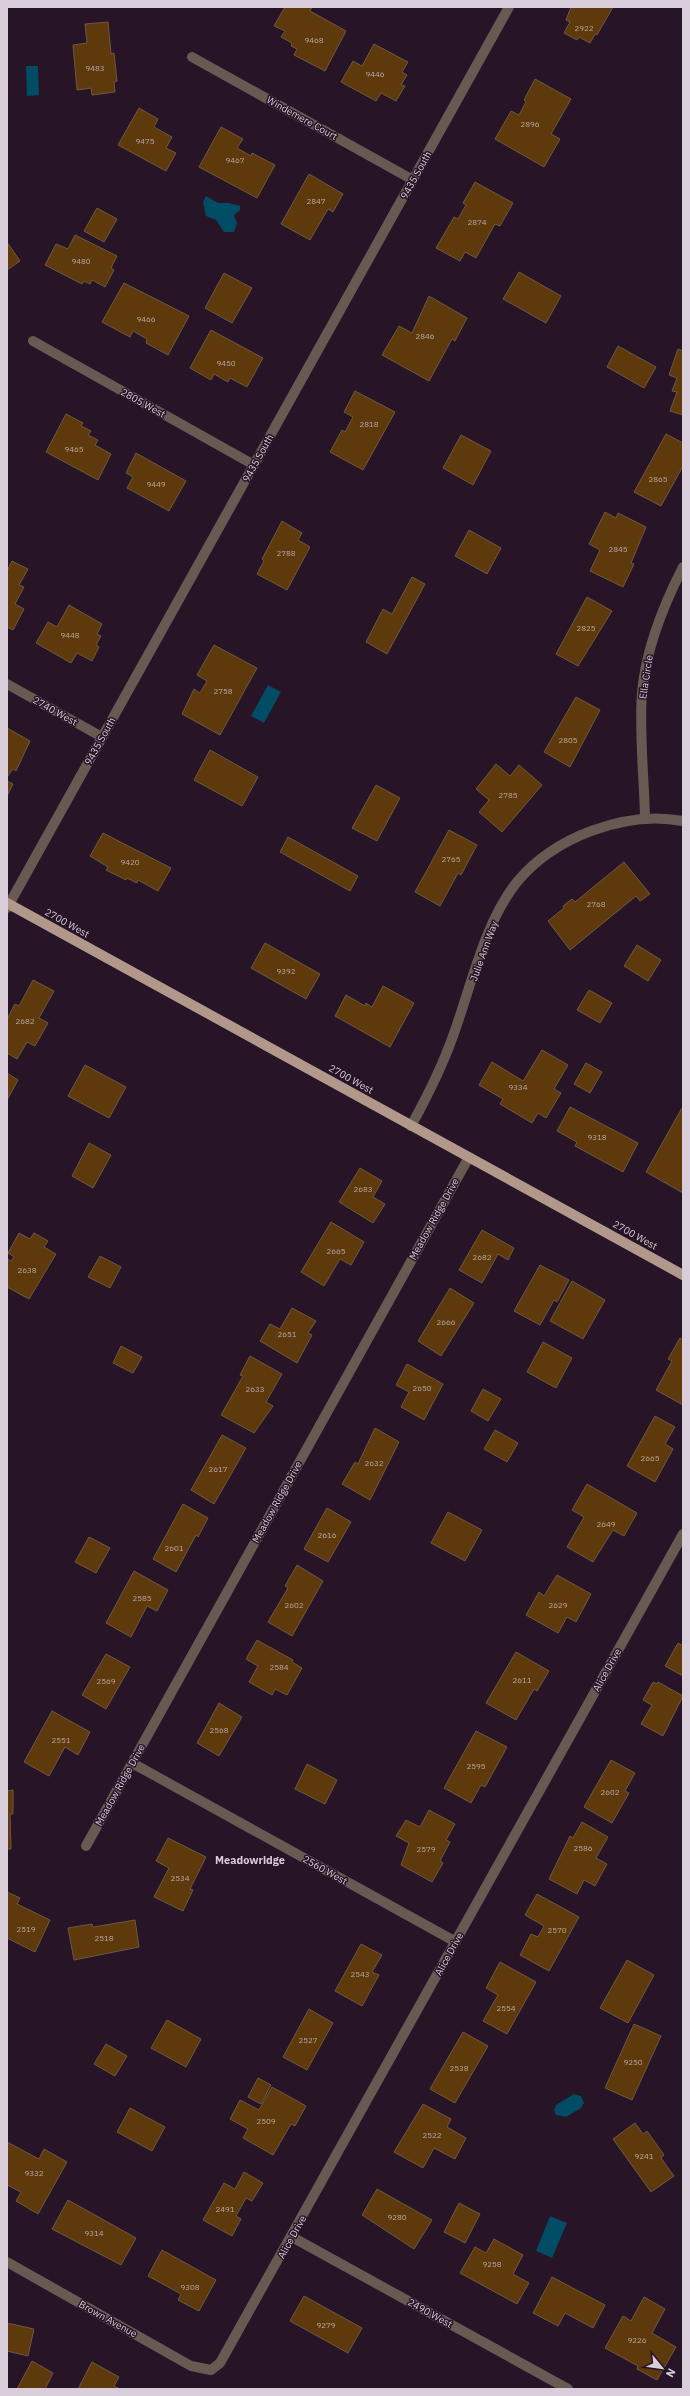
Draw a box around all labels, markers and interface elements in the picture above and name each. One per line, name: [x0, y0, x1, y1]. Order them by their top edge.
house number: 2922: [574, 23, 594, 33]
house number: 9468: [304, 35, 324, 45]
house number: 9483: [85, 63, 105, 73]
house number: 9446: [365, 69, 385, 79]
street label: Windemere Court: [264, 93, 340, 143]
house number: 2896: [520, 119, 540, 129]
house number: 9475: [135, 136, 155, 146]
street label: 9435 South: [398, 149, 434, 201]
house number: 9467: [225, 155, 245, 165]
house number: 2847: [306, 196, 326, 206]
house number: 2874: [467, 217, 487, 227]
house number: 9480: [71, 256, 91, 266]
house number: 9466: [136, 314, 156, 324]
house number: 2846: [415, 331, 435, 341]
house number: 9450: [216, 358, 236, 368]
street label: 2805 West: [118, 385, 168, 421]
house number: 2818: [359, 419, 379, 429]
street label: 9435 South: [240, 432, 276, 484]
house number: 9465: [64, 444, 84, 454]
house number: 2865: [648, 474, 668, 484]
house number: 9449: [146, 479, 166, 489]
house number: 2845: [608, 544, 628, 554]
house number: 2788: [276, 548, 296, 558]
house number: 2825: [576, 623, 596, 633]
house number: 9448: [60, 630, 80, 640]
street label: Ella Circle: [636, 654, 656, 700]
house number: 2758: [213, 686, 233, 696]
street label: 2740 West: [30, 693, 80, 729]
street label: 9435 South: [82, 715, 118, 767]
house number: 2805: [558, 735, 578, 745]
house number: 2785: [498, 790, 518, 800]
house number: 2765: [441, 854, 461, 864]
house number: 9420: [120, 857, 140, 867]
house number: 2768: [586, 899, 606, 909]
street label: 2700 West: [42, 905, 92, 941]
street label: Julie Ann Way: [467, 919, 501, 983]
house number: 9392: [276, 966, 296, 976]
house number: 2682: [15, 1016, 35, 1026]
street label: 2700 West: [326, 1061, 376, 1097]
house number: 9334: [508, 1082, 528, 1092]
house number: 9318: [587, 1132, 607, 1142]
street label: Meadow Ridge Drive: [406, 1175, 462, 1262]
house number: 2683: [353, 1184, 373, 1194]
street label: 2700 West: [610, 1217, 660, 1253]
house number: 2665: [326, 1246, 346, 1256]
house number: 2682: [472, 1252, 492, 1262]
house number: 2638: [17, 1265, 37, 1275]
house number: 2666: [436, 1317, 456, 1327]
house number: 2651: [277, 1329, 297, 1339]
house number: 2650: [412, 1383, 432, 1393]
house number: 2633: [245, 1384, 265, 1394]
house number: 2665: [640, 1453, 660, 1463]
street label: Meadow Ridge Drive: [249, 1458, 305, 1545]
house number: 2632: [364, 1458, 384, 1468]
house number: 2617: [208, 1464, 228, 1474]
house number: 2649: [596, 1519, 616, 1529]
house number: 2616: [317, 1530, 337, 1540]
house number: 2601: [164, 1543, 184, 1553]
house number: 2585: [132, 1593, 152, 1603]
house number: 2602: [284, 1600, 304, 1610]
house number: 2629: [548, 1600, 568, 1610]
street label: Alice Drive: [590, 1646, 624, 1694]
house number: 2584: [269, 1662, 289, 1672]
house number: 2611: [512, 1675, 532, 1685]
house number: 2569: [96, 1676, 116, 1686]
house number: 2568: [209, 1725, 229, 1735]
house number: 2551: [51, 1735, 71, 1745]
street label: Meadow Ridge Drive: [92, 1741, 148, 1828]
house number: 2595: [466, 1761, 486, 1771]
house number: 2602: [600, 1787, 620, 1797]
house number: 2586: [573, 1843, 593, 1853]
house number: 2579: [416, 1844, 436, 1854]
street label: 2560 West: [300, 1852, 350, 1888]
district label: Meadowridge: [215, 1853, 285, 1867]
house number: 2534: [170, 1873, 190, 1883]
house number: 2519: [16, 1924, 36, 1934]
house number: 2570: [547, 1925, 567, 1935]
street label: Alice Drive: [432, 1930, 466, 1978]
house number: 2518: [94, 1933, 114, 1943]
house number: 2543: [350, 1969, 370, 1979]
house number: 2554: [496, 2003, 516, 2013]
house number: 2527: [298, 2035, 318, 2045]
house number: 9250: [623, 2057, 643, 2067]
house number: 2538: [449, 2063, 469, 2073]
house number: 2509: [256, 2116, 276, 2126]
house number: 2522: [422, 2130, 442, 2140]
house number: 9241: [634, 2151, 654, 2161]
house number: 9332: [24, 2168, 44, 2178]
house number: 2491: [215, 2204, 235, 2214]
house number: 9280: [387, 2212, 407, 2222]
street label: Alice Drive: [275, 2213, 309, 2261]
house number: 9314: [84, 2228, 104, 2238]
house number: 9258: [482, 2259, 502, 2269]
house number: 9308: [180, 2282, 200, 2292]
street label: 2490 West: [405, 2295, 455, 2331]
street label: Brown Avenue: [77, 2298, 140, 2341]
house number: 9279: [316, 2320, 336, 2330]
house number: 9226: [627, 2335, 647, 2345]
north arrow: [642, 2348, 682, 2388]
text: N: [663, 2366, 679, 2380]

